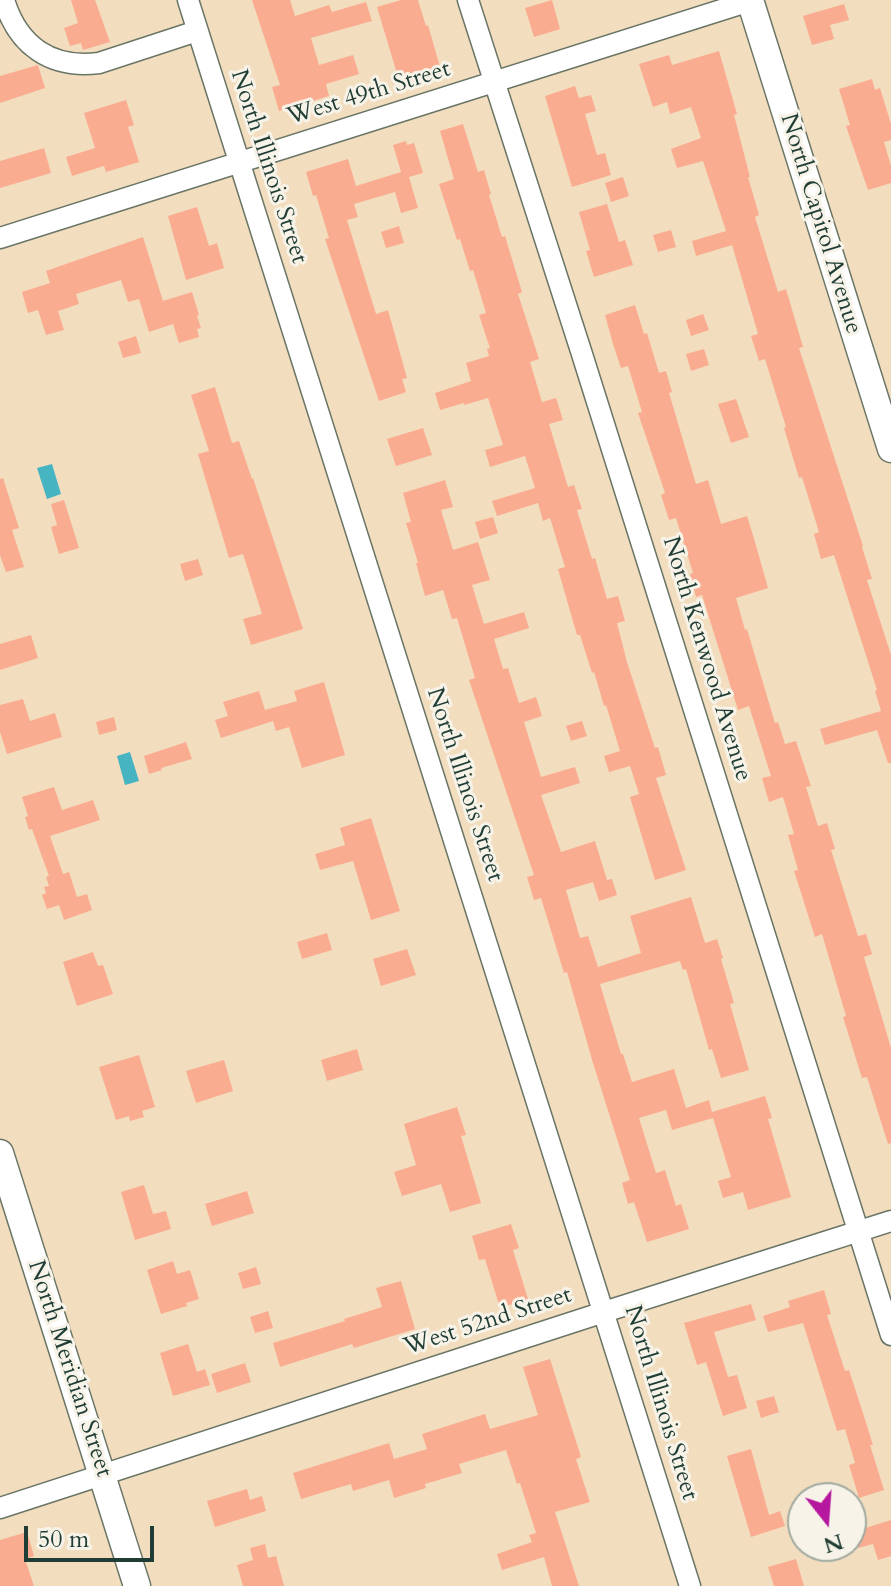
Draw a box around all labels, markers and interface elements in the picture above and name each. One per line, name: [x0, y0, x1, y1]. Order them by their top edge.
street label: West 49th Street: [284, 56, 454, 132]
street label: North Illinois Street: [223, 66, 313, 268]
street label: North Capitol Avenue: [773, 110, 867, 338]
street label: North Kenwood Avenue: [655, 533, 757, 785]
street label: North Illinois Street: [419, 684, 509, 886]
street label: North Meridian Street: [20, 1257, 118, 1481]
street label: West 52nd Street: [401, 1281, 575, 1363]
street label: North Illinois Street: [617, 1302, 703, 1504]
north arrow: [787, 1482, 867, 1562]
scale bar: [28, 1510, 158, 1560]
text: 50 m: [38, 1523, 89, 1556]
text: N: [820, 1526, 847, 1560]

